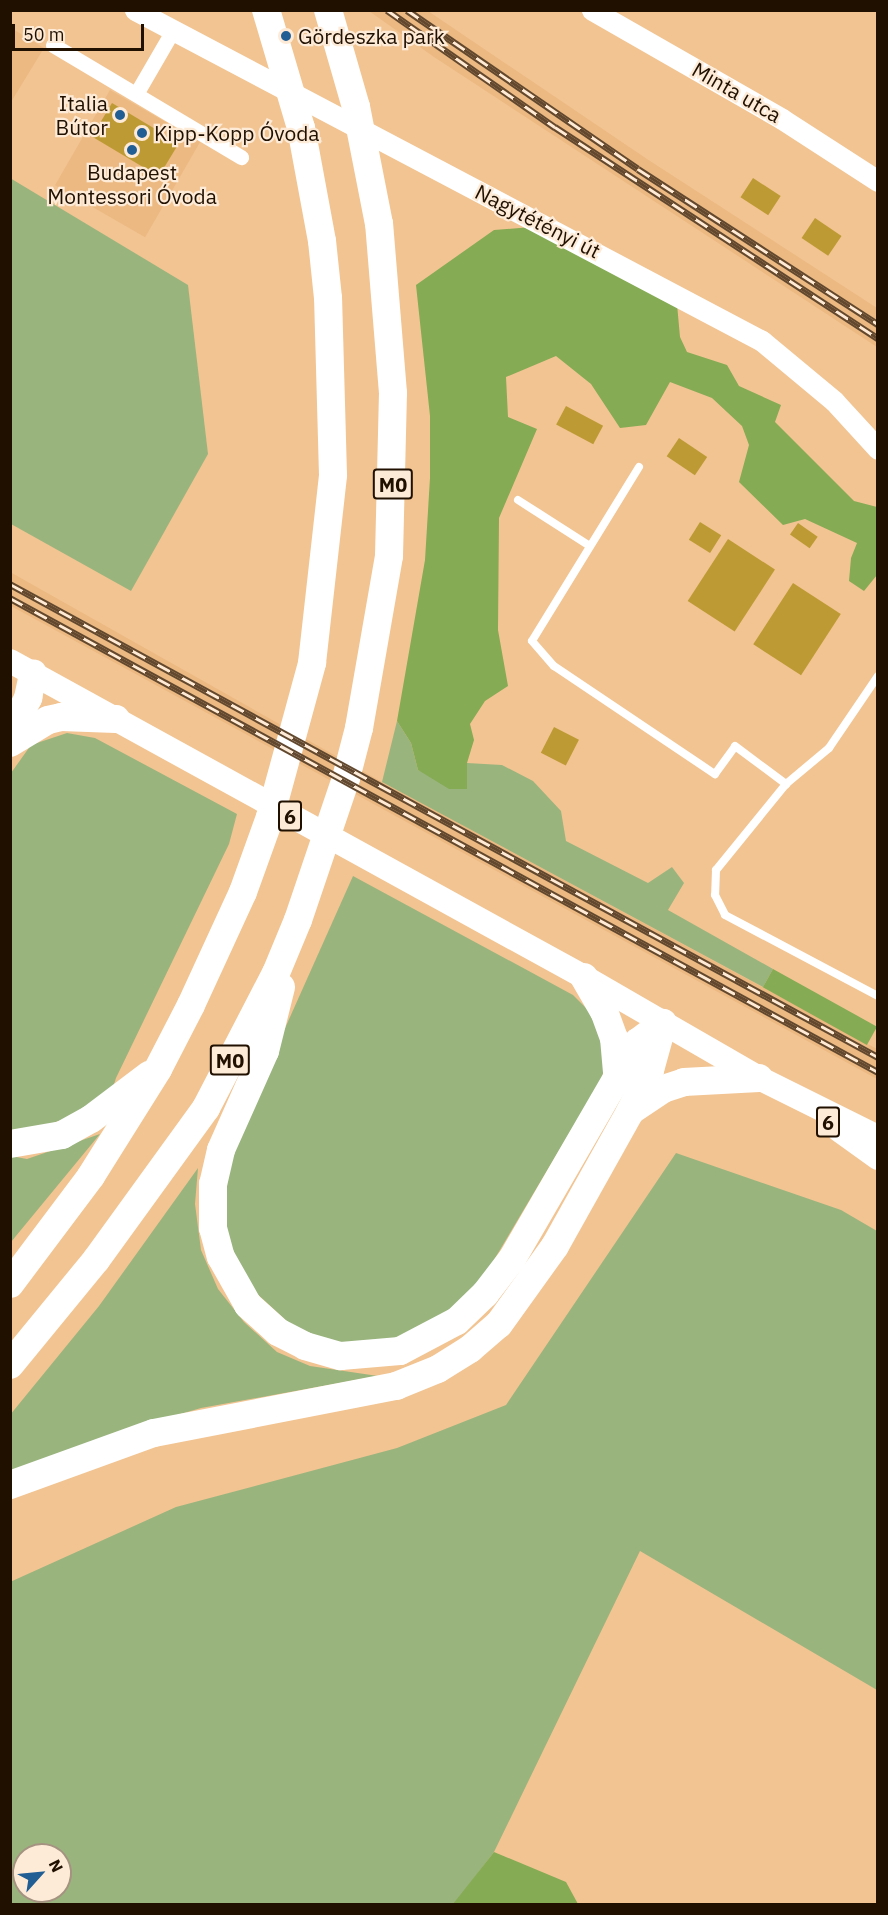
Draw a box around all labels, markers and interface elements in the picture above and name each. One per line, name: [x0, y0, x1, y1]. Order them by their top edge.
scale bar: [15, 12, 147, 50]
text: 50 m: [23, 23, 65, 46]
place label: Gördeszka park: [298, 23, 445, 49]
marker: Gördeszka park: [279, 29, 293, 43]
street label: Minta utca: [688, 56, 786, 128]
place label: Italia Bútor: [56, 90, 108, 140]
marker: Italia Bútor: [113, 108, 127, 122]
place label: Kipp-Kopp Óvoda: [154, 120, 320, 146]
marker: Kipp-Kopp Óvoda: [135, 126, 149, 140]
marker: Budapest Montessori Óvoda: [125, 143, 139, 157]
place label: Budapest Montessori Óvoda: [47, 159, 217, 209]
street label: Nagytétényi út: [471, 179, 605, 263]
road number: M0: [372, 467, 414, 501]
road number: 6: [278, 799, 302, 833]
road number: M0: [209, 1043, 251, 1077]
road number: 6: [816, 1105, 840, 1139]
north arrow: [12, 1843, 72, 1903]
text: N: [45, 1856, 68, 1875]

